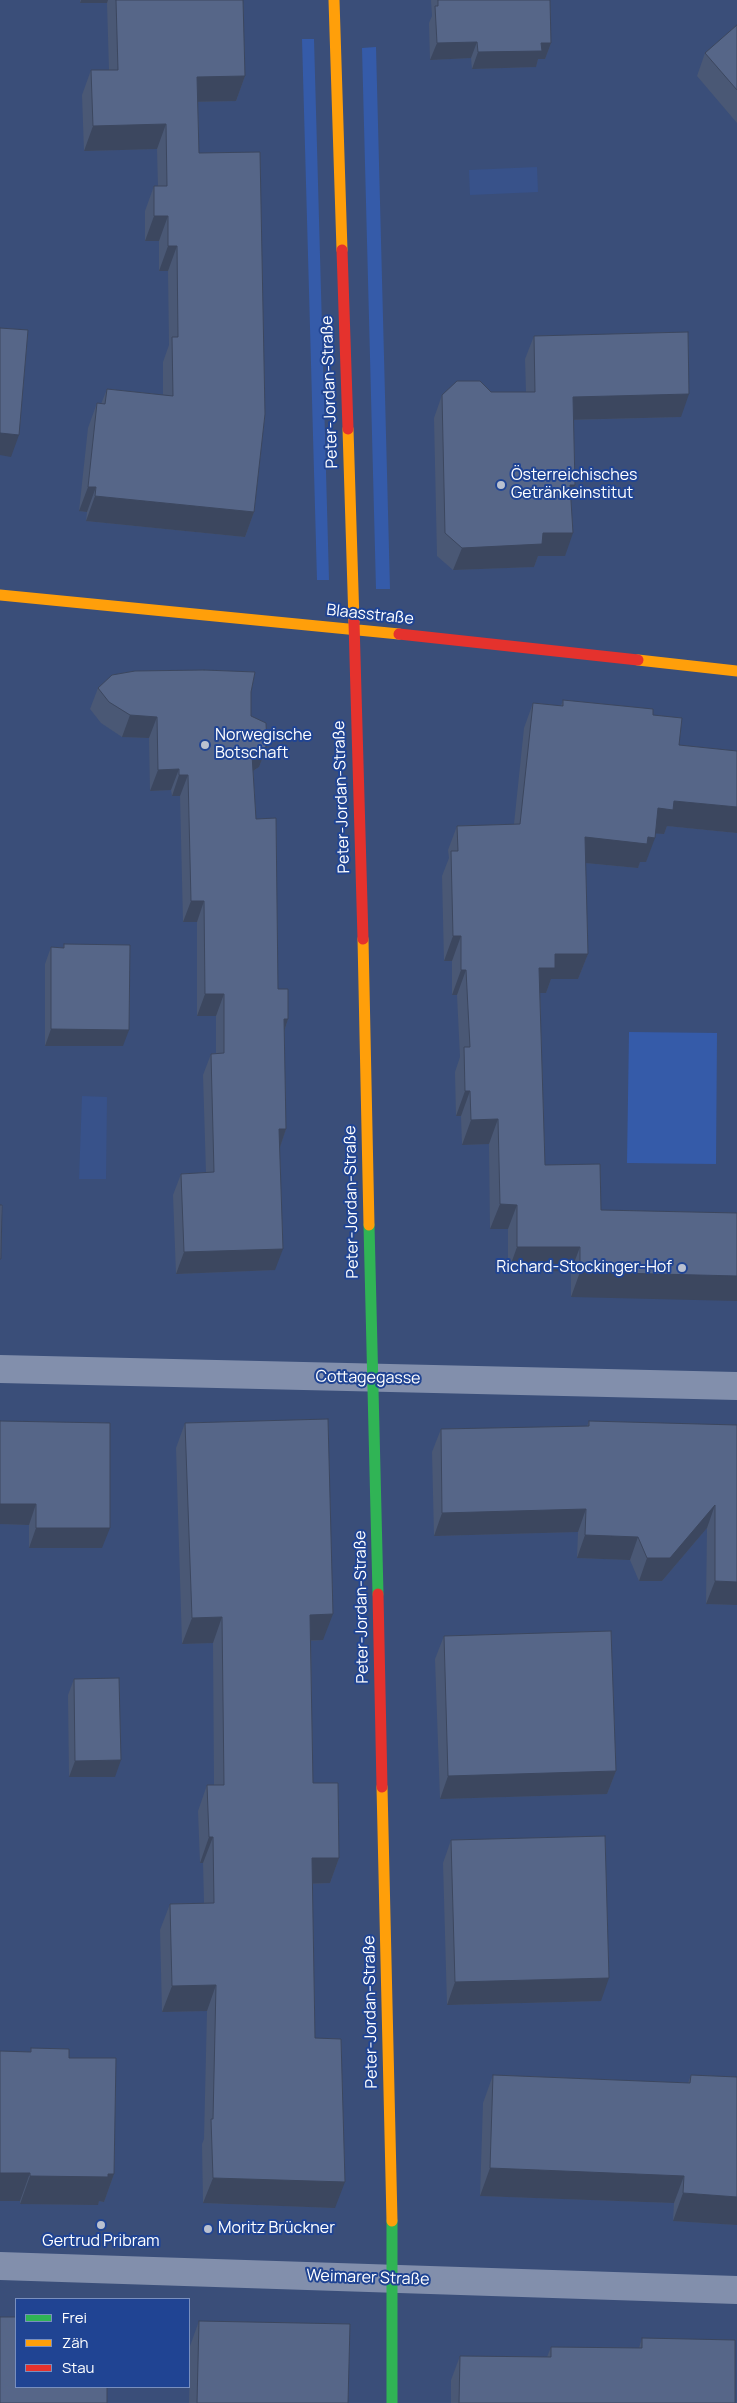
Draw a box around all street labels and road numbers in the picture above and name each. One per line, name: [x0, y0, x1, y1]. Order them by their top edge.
street label: Peter-Jordan-Straße: [318, 315, 342, 469]
street label: Blaasstraße: [325, 601, 415, 629]
street label: Peter-Jordan-Straße: [330, 720, 354, 874]
street label: Peter-Jordan-Straße: [341, 1125, 363, 1279]
street label: Cottagegasse: [315, 1367, 421, 1389]
street label: Peter-Jordan-Straße: [351, 1530, 373, 1684]
street label: Peter-Jordan-Straße: [360, 1935, 382, 2089]
street label: Weimarer Straße: [306, 2266, 430, 2290]

